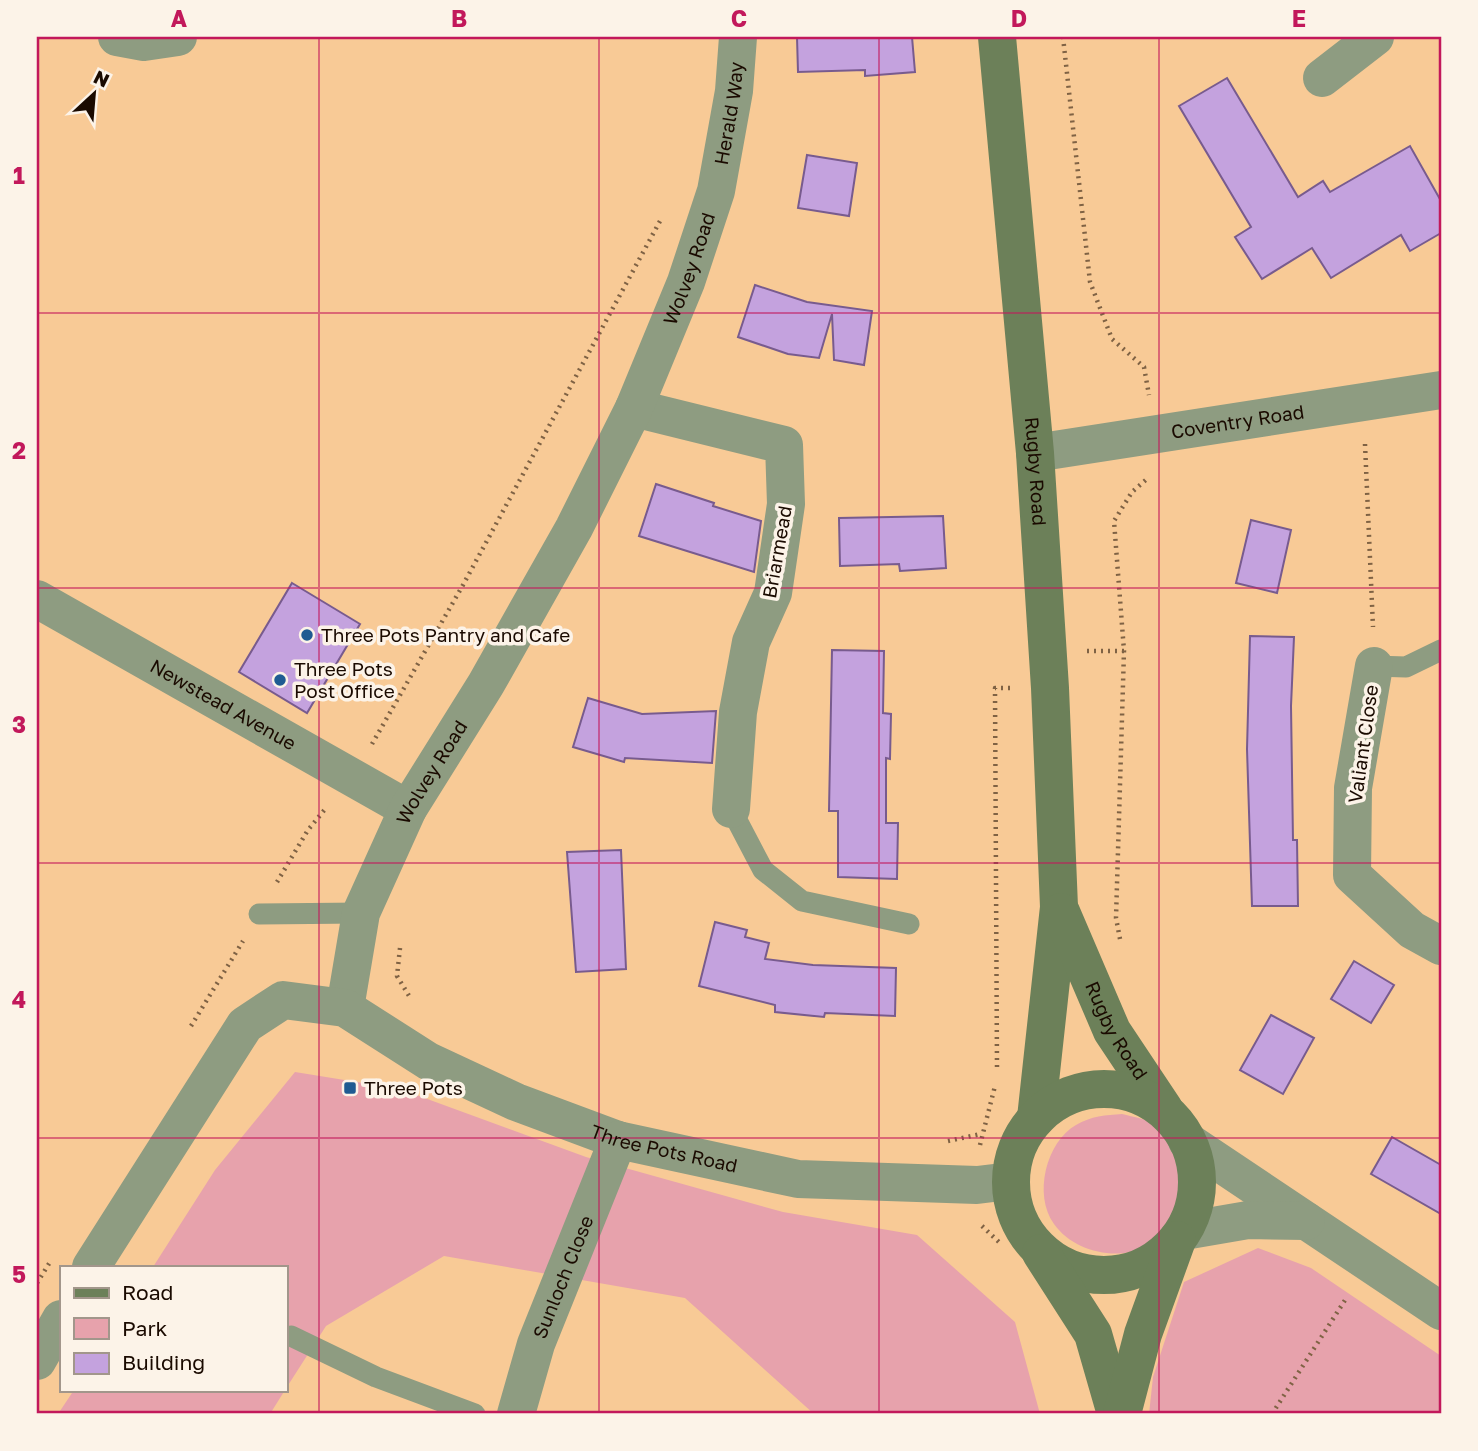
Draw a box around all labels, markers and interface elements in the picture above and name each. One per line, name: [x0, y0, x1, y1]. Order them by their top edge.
text: A: [171, 4, 188, 32]
text: B: [451, 4, 467, 32]
text: C: [731, 4, 747, 32]
text: D: [1011, 4, 1027, 32]
text: E: [1292, 4, 1306, 32]
north arrow: [60, 60, 130, 130]
street label: Herald Way: [709, 60, 747, 167]
text: N: [90, 65, 113, 92]
text: 1: [13, 161, 25, 189]
street label: Wolvey Road: [658, 210, 719, 328]
street label: Coventry Road: [1169, 399, 1306, 443]
street label: Rugby Road: [1021, 416, 1052, 526]
text: 2: [12, 436, 26, 464]
street label: Briarmead: [757, 504, 796, 600]
place label: Three Pots Pantry and Cafe: [321, 623, 570, 646]
marker: Three Pots Pantry and Cafe: [299, 627, 315, 643]
street label: Newstead Avenue: [147, 654, 300, 754]
place label: Three Pots Post Office: [294, 657, 395, 702]
marker: Three Pots Post Office: [272, 672, 288, 688]
street label: Valiant Close: [1343, 683, 1382, 805]
text: 3: [12, 710, 26, 738]
street label: Wolvey Road: [391, 716, 471, 827]
street label: Rugby Road: [1081, 978, 1153, 1084]
text: 4: [12, 985, 26, 1013]
place label: Three Pots: [364, 1076, 463, 1099]
marker: Three Pots: [342, 1080, 358, 1096]
street label: Three Pots Road: [588, 1119, 740, 1177]
street label: Sunloch Close: [527, 1212, 598, 1342]
text: 5: [12, 1260, 26, 1288]
legend: [60, 1266, 287, 1392]
text: Road: [122, 1279, 173, 1305]
text: Park: [122, 1315, 168, 1341]
text: Building: [122, 1349, 205, 1375]

